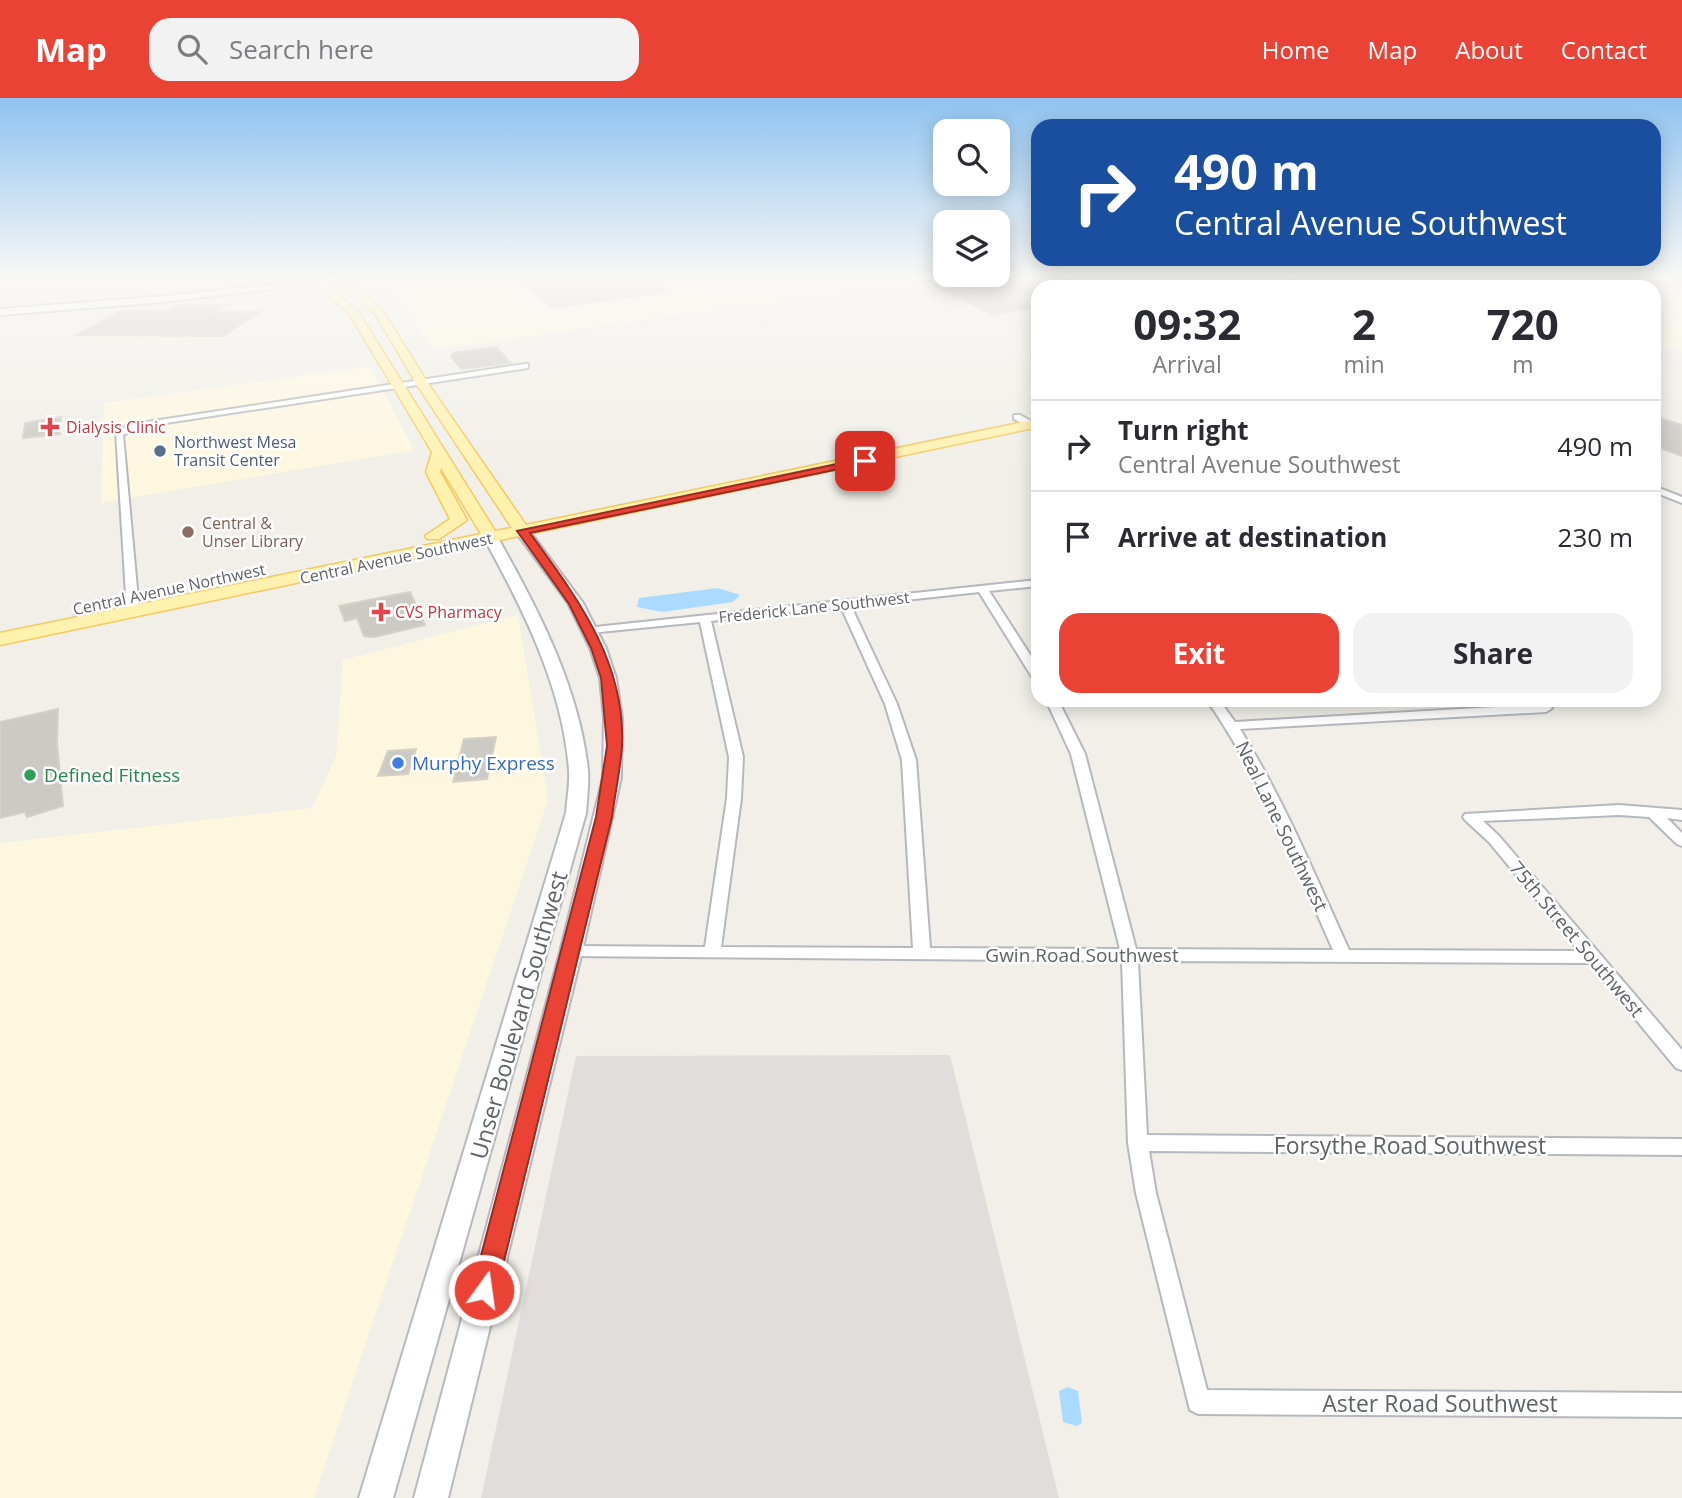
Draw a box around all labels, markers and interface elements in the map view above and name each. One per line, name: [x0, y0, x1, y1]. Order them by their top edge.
search box: [149, 18, 639, 81]
text: Map: [35, 27, 107, 72]
icon: search: [173, 30, 211, 68]
text: Search here: [229, 31, 374, 67]
text: Home: [1262, 33, 1330, 66]
text: Map: [1368, 33, 1417, 66]
text: About: [1455, 33, 1523, 66]
text: Contact: [1561, 33, 1647, 66]
map controls: [933, 119, 1010, 287]
button: search: [933, 119, 1010, 196]
text: 490 m: [1174, 138, 1319, 204]
icon: right: [1059, 147, 1150, 238]
text: Central Avenue Southwest: [1174, 201, 1567, 244]
button: layers: [933, 210, 1010, 287]
text: 09:32: [1133, 295, 1241, 352]
text: 2: [1352, 295, 1376, 352]
text: 720: [1487, 295, 1559, 352]
text: Arrival: [1153, 348, 1222, 380]
text: min: [1343, 348, 1385, 380]
text: m: [1512, 348, 1533, 380]
text: Turn right: [1118, 412, 1249, 448]
place label: Dialysis Clinic: [66, 416, 166, 438]
marker: Dialysis Clinic: [40, 417, 60, 437]
icon: right: [1059, 427, 1097, 465]
text: 490 m: [1558, 428, 1633, 464]
place label: Northwest Mesa Transit Center: [174, 431, 296, 471]
pin: [835, 431, 895, 491]
icon: arrive: [846, 442, 884, 480]
marker: Northwest Mesa Transit Center: [152, 443, 168, 459]
text: Central Avenue Southwest: [1118, 448, 1400, 480]
place label: Central & Unser Library: [202, 512, 304, 552]
icon: arrive: [1059, 518, 1097, 556]
text: Arrive at destination: [1118, 519, 1387, 555]
text: 230 m: [1558, 519, 1633, 555]
marker: Central & Unser Library: [180, 524, 196, 540]
street label: Central Avenue Southwest: [298, 527, 495, 589]
street label: Central Avenue Northwest: [71, 558, 268, 620]
street label: Frederick Lane Southwest: [717, 586, 911, 628]
place label: CVS Pharmacy: [395, 601, 503, 623]
marker: CVS Pharmacy: [373, 604, 389, 620]
button: Exit: [1059, 613, 1339, 693]
button: Share: [1353, 613, 1633, 693]
street label: Neal Lane Southwest: [1230, 737, 1335, 916]
place label: Murphy Express: [412, 750, 555, 776]
marker: Murphy Express: [390, 755, 406, 771]
place label: Defined Fitness: [44, 762, 180, 788]
marker: Defined Fitness: [22, 767, 38, 783]
street label: 75th Street Southwest: [1504, 855, 1650, 1023]
street label: Unser Boulevard Southwest: [462, 867, 574, 1163]
street label: Gwin Road Southwest: [985, 942, 1179, 968]
street label: Forsythe Road Southwest: [1274, 1129, 1546, 1161]
position arrow: [447, 1253, 521, 1327]
street label: Aster Road Southwest: [1322, 1387, 1558, 1419]

